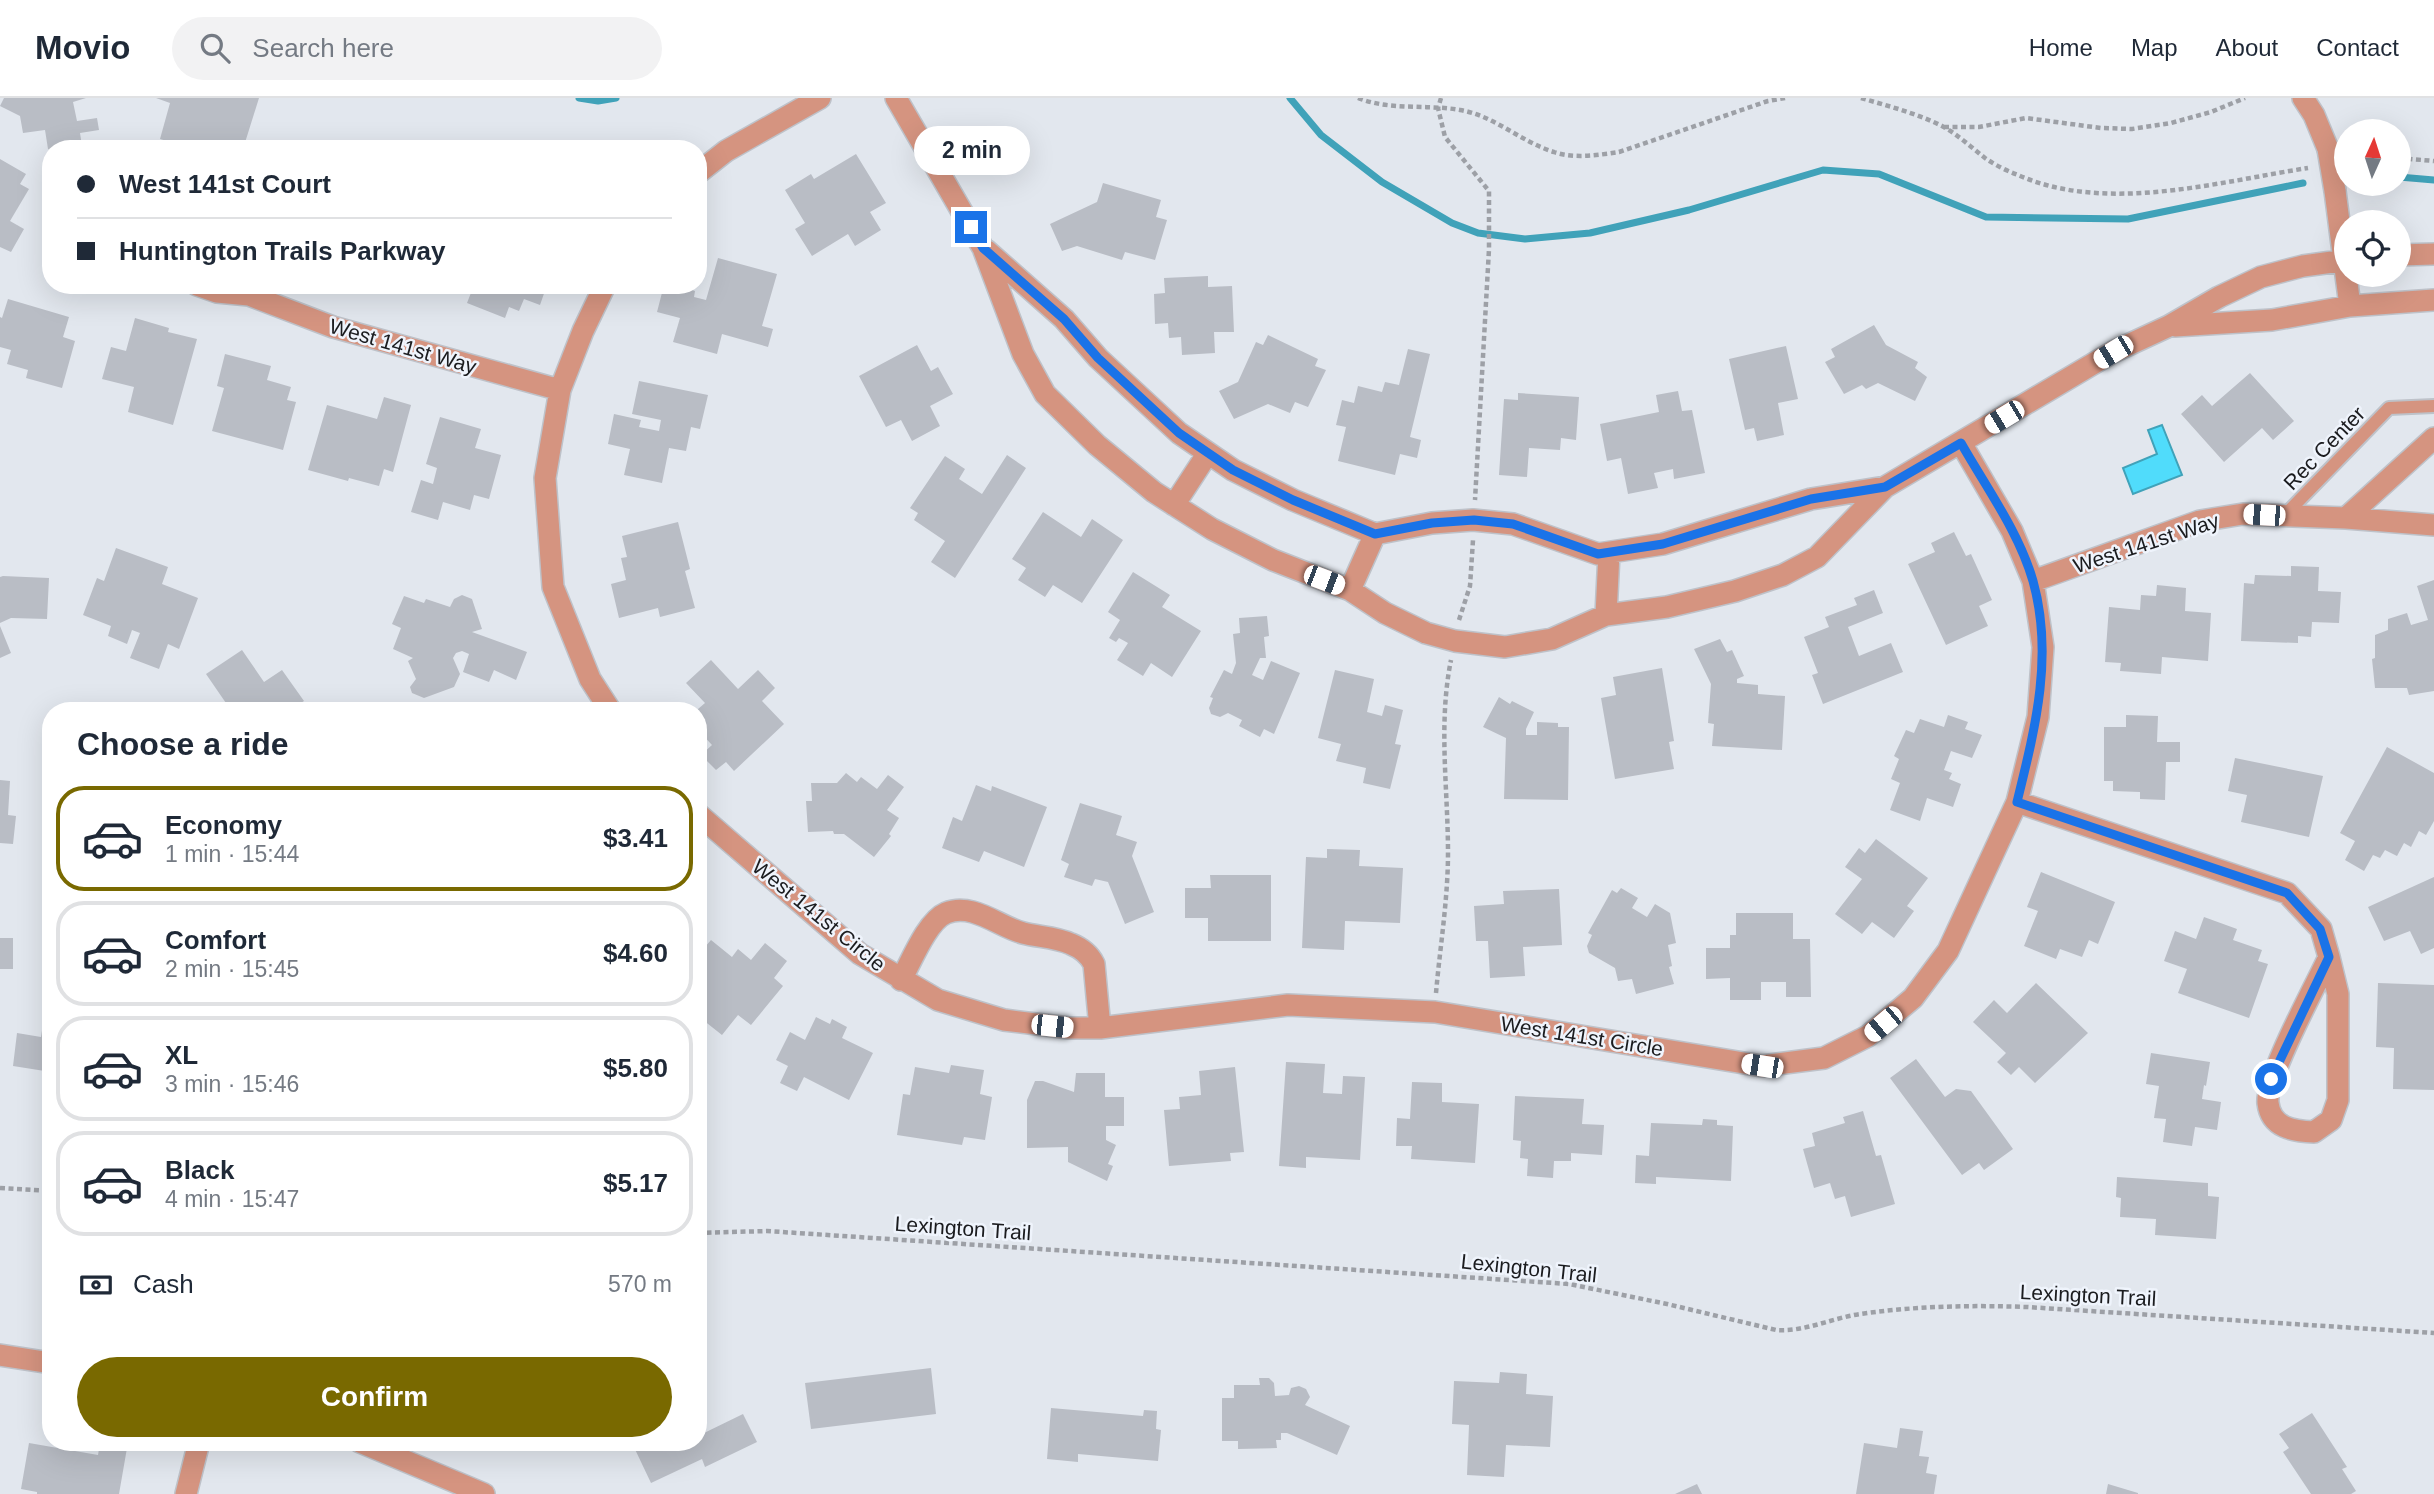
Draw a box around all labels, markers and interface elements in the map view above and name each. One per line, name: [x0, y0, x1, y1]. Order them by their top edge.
search box: [172, 17, 662, 80]
text: Movio: [35, 29, 130, 66]
icon: search: [196, 29, 234, 67]
text: Search here: [252, 33, 394, 63]
text: Home: [2029, 34, 2093, 61]
text: Map: [2131, 34, 2178, 61]
text: About: [2216, 34, 2278, 61]
text: Contact: [2316, 34, 2399, 61]
north arrow: [2334, 119, 2412, 196]
map controls: [2334, 119, 2411, 287]
callout: 2 min: [913, 125, 1029, 174]
text: 2 min: [942, 137, 1002, 163]
text: West 141st Court: [119, 169, 331, 199]
button: locate: [2334, 210, 2411, 287]
route end: [955, 211, 987, 243]
text: Huntington Trails Parkway: [119, 236, 446, 266]
street label: West 141st Way: [327, 314, 480, 378]
car: [2090, 332, 2137, 372]
car: [1981, 397, 2028, 437]
street label: Rec Center: [2279, 402, 2369, 494]
car: [2243, 503, 2286, 527]
street label: West 141st Way: [2070, 508, 2222, 577]
car: [1301, 563, 1348, 597]
text: Choose a ride: [77, 726, 289, 762]
icon: car: [81, 807, 144, 870]
text: Economy: [165, 810, 282, 840]
text: $3.41: [603, 823, 668, 853]
text: 1 min · 15:44: [165, 841, 299, 867]
street label: West 141st Circle: [748, 854, 890, 976]
icon: car: [81, 922, 144, 985]
text: Comfort: [165, 925, 266, 955]
text: $4.60: [603, 938, 668, 968]
text: 2 min · 15:45: [165, 956, 299, 982]
car: [1861, 1002, 1906, 1046]
street label: West 141st Circle: [1499, 1012, 1665, 1060]
car: [1031, 1013, 1074, 1039]
icon: car: [81, 1037, 144, 1100]
text: XL: [165, 1040, 198, 1070]
car: [1740, 1052, 1785, 1080]
text: $5.80: [603, 1053, 668, 1083]
route start: [2255, 1063, 2287, 1095]
text: 3 min · 15:46: [165, 1071, 299, 1097]
icon: car: [81, 1152, 144, 1215]
text: Black: [165, 1155, 234, 1185]
text: $5.17: [603, 1168, 668, 1198]
text: 4 min · 15:47: [165, 1186, 299, 1212]
street label: Lexington Trail: [894, 1212, 1032, 1244]
street label: Lexington Trail: [1460, 1249, 1598, 1287]
icon: cash: [77, 1266, 115, 1304]
text: Cash: [133, 1269, 194, 1299]
text: 570 m: [608, 1271, 672, 1297]
street label: Lexington Trail: [2019, 1280, 2157, 1310]
button: Confirm: [77, 1357, 672, 1437]

